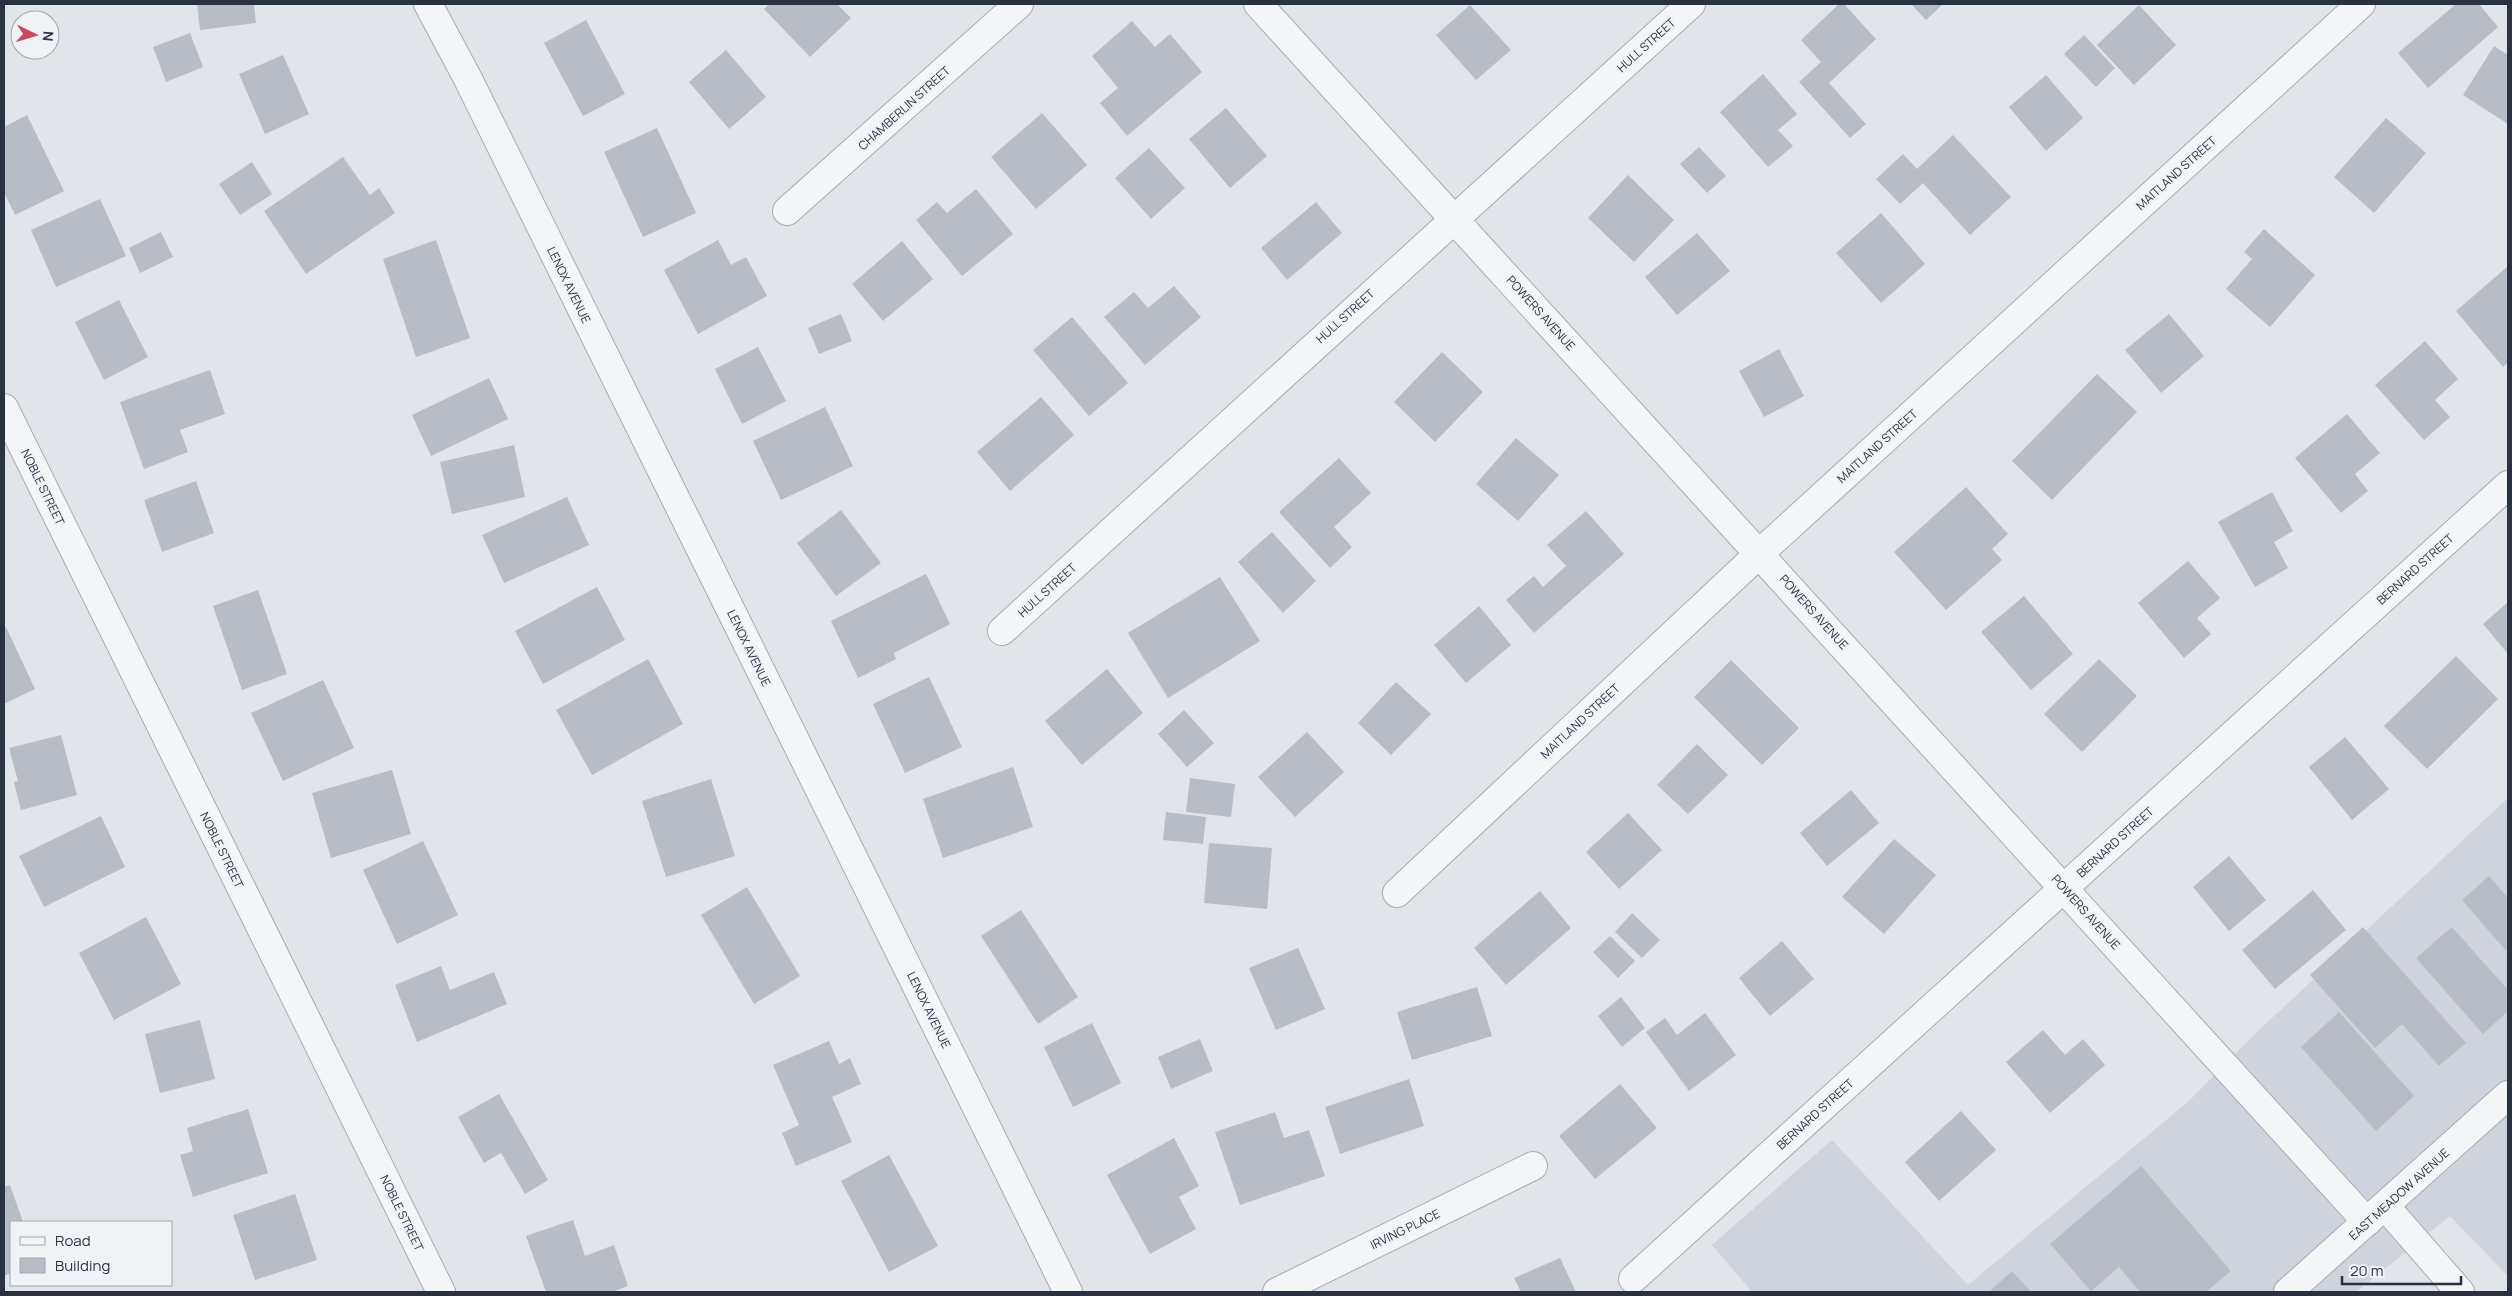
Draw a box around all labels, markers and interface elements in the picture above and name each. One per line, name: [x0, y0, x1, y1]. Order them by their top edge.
north arrow: [10, 10, 60, 60]
street label: HULL STREET: [1613, 13, 1680, 76]
text: N: [39, 30, 58, 42]
street label: CHAMBERLIN STREET: [854, 61, 954, 154]
street label: MAITLAND STREET: [2132, 132, 2221, 214]
street label: LENOX AVENUE: [543, 244, 595, 326]
street label: POWERS AVENUE: [1503, 272, 1579, 354]
street label: HULL STREET: [1312, 284, 1379, 347]
street label: MAITLAND STREET: [1833, 405, 1922, 487]
street label: NOBLE STREET: [17, 446, 69, 529]
street label: BERNARD STREET: [2373, 529, 2458, 608]
street label: HULL STREET: [1014, 558, 1081, 621]
street label: POWERS AVENUE: [1776, 571, 1852, 653]
street label: LENOX AVENUE: [723, 607, 775, 689]
street label: MAITLAND STREET: [1537, 679, 1624, 762]
street label: BERNARD STREET: [2073, 802, 2158, 881]
street label: NOBLE STREET: [196, 809, 248, 892]
street label: POWERS AVENUE: [2048, 871, 2124, 953]
street label: LENOX AVENUE: [903, 969, 955, 1051]
street label: BERNARD STREET: [1773, 1074, 1858, 1153]
street label: EAST MEADOW AVENUE: [2345, 1144, 2453, 1244]
street label: NOBLE STREET: [376, 1172, 428, 1255]
street label: IRVING PLACE: [1367, 1205, 1443, 1253]
legend: [10, 1221, 172, 1286]
text: Road: [55, 1230, 91, 1251]
scale bar: [2342, 1254, 2461, 1286]
text: Building: [55, 1255, 110, 1276]
text: 20 m: [2350, 1260, 2383, 1281]

